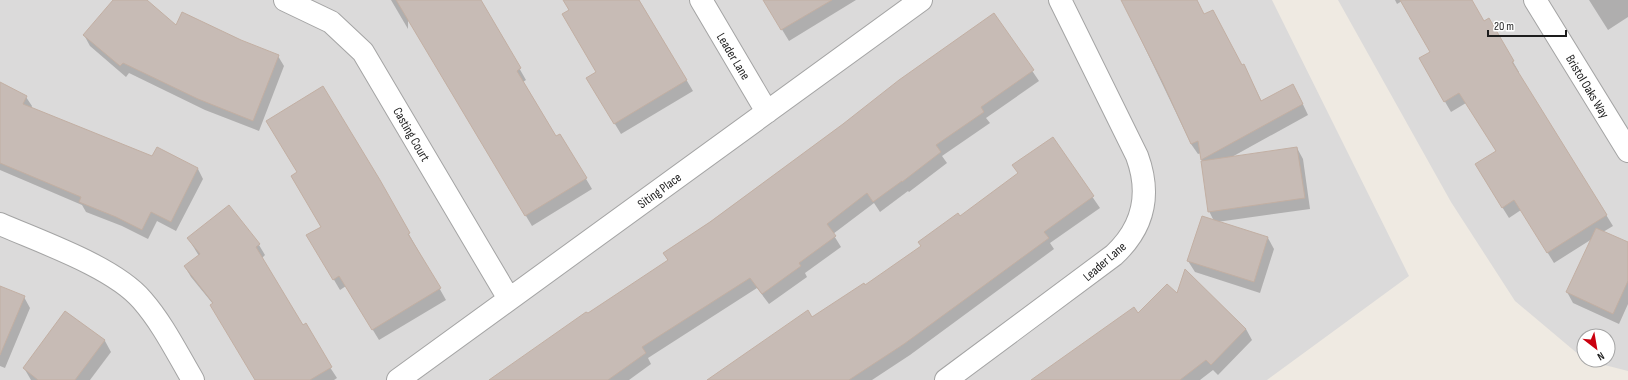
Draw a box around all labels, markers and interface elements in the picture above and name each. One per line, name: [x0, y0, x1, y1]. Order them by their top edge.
scale bar: [1488, 12, 1566, 38]
text: 20 m: [1494, 19, 1514, 34]
street label: Leader Lane: [713, 30, 753, 83]
street label: Bristol Oaks Way: [1562, 52, 1612, 121]
street label: Casting Court: [389, 105, 433, 164]
street label: Siting Place: [634, 170, 685, 212]
street label: Leader Lane: [1080, 239, 1130, 285]
north arrow: [1576, 328, 1616, 368]
text: N: [1595, 349, 1607, 363]

